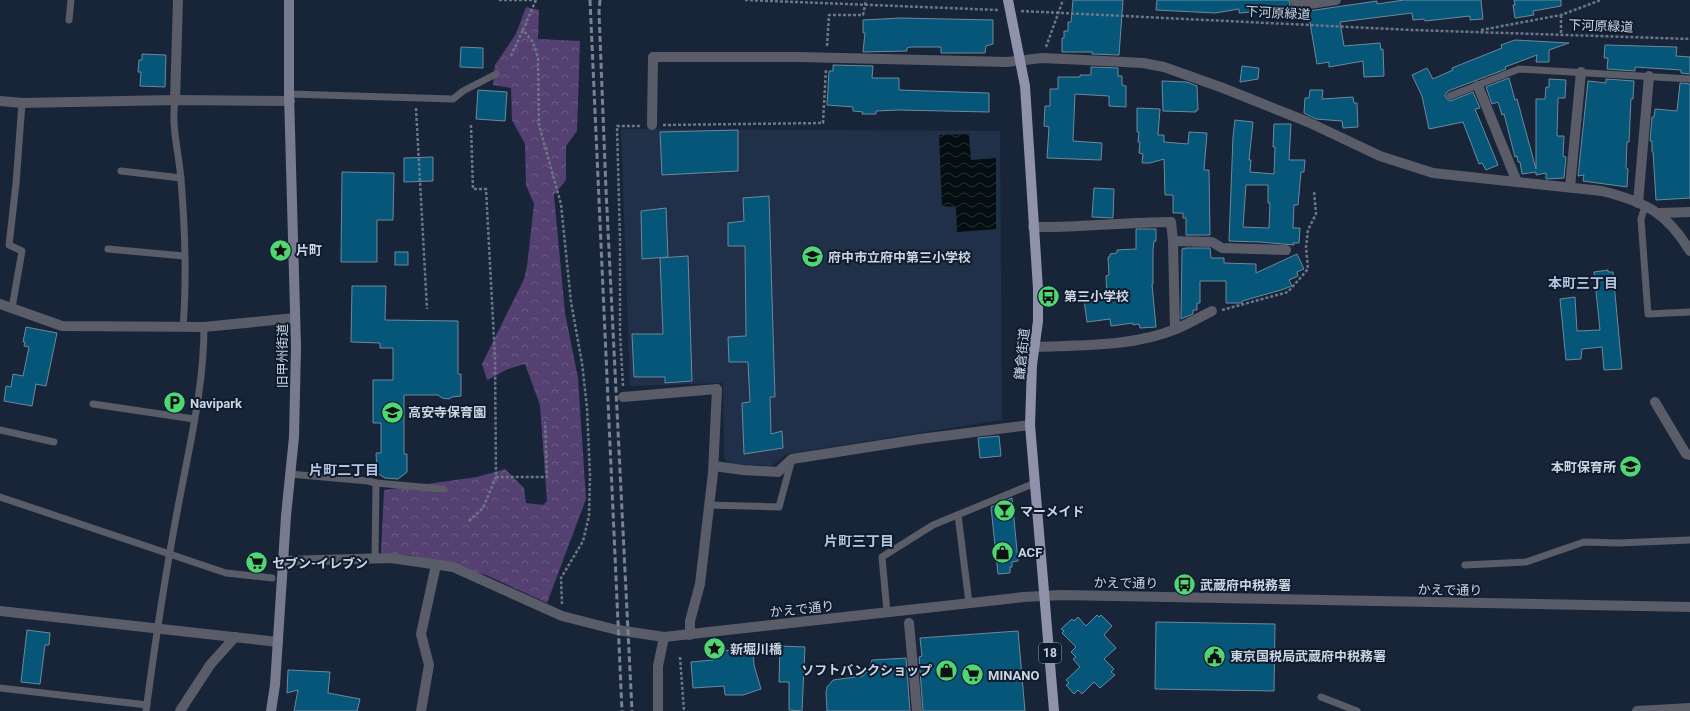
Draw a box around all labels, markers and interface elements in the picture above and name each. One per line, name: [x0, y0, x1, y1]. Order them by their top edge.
street label: 下河原緑道: [1245, 4, 1311, 22]
street label: 下河原緑道: [1568, 17, 1634, 35]
place icon: 片町: [268, 237, 294, 263]
place label: 片町: [296, 243, 322, 258]
school or university icon: 府中市立府中第三小学校: [800, 244, 826, 270]
place label: 府中市立府中第三小学校: [828, 250, 971, 265]
district label: 本町三丁目: [1548, 275, 1618, 291]
bus stop icon: 第三小学校: [1035, 283, 1061, 309]
place label: 第三小学校: [1064, 289, 1129, 304]
street label: 旧甲州街道: [275, 323, 290, 389]
street label: 鎌倉街道: [1012, 327, 1032, 381]
parking icon: Navipark: [162, 390, 188, 416]
place label: Navipark: [190, 396, 243, 411]
school or university icon: 高安寺保育園: [379, 399, 405, 425]
place label: 高安寺保育園: [408, 405, 486, 420]
school or university icon: 本町保育所: [1618, 454, 1644, 480]
place label: 本町保育所: [1551, 460, 1616, 475]
district label: 片町二丁目: [309, 462, 379, 478]
bar icon: マーメイド: [991, 498, 1017, 524]
place label: マーメイド: [1020, 504, 1084, 519]
district label: 片町三丁目: [824, 533, 894, 549]
shop icon: ACF: [989, 539, 1015, 565]
place label: ACF: [1018, 545, 1042, 560]
supermarket icon: セブン-イレブン: [243, 550, 269, 576]
place label: セブン-イレブン: [272, 556, 368, 571]
bus stop icon: 武蔵府中税務署: [1172, 572, 1198, 598]
street label: かえで通り: [1094, 575, 1158, 591]
place label: 武蔵府中税務署: [1200, 578, 1291, 593]
street label: かえで通り: [1418, 582, 1482, 598]
street label: かえで通り: [769, 598, 835, 620]
place icon: 新堀川橋: [702, 636, 728, 662]
place label: 新堀川橋: [730, 642, 782, 657]
road number: 18: [1039, 643, 1061, 663]
public building icon: 東京国税局武蔵府中税務署: [1202, 643, 1228, 669]
place label: 東京国税局武蔵府中税務署: [1230, 649, 1386, 664]
shop icon: ソフトバンクショップ: [934, 657, 960, 683]
supermarket icon: MINANO: [959, 662, 985, 688]
place label: ソフトバンクショップ: [801, 663, 932, 678]
place label: MINANO: [988, 668, 1039, 683]

